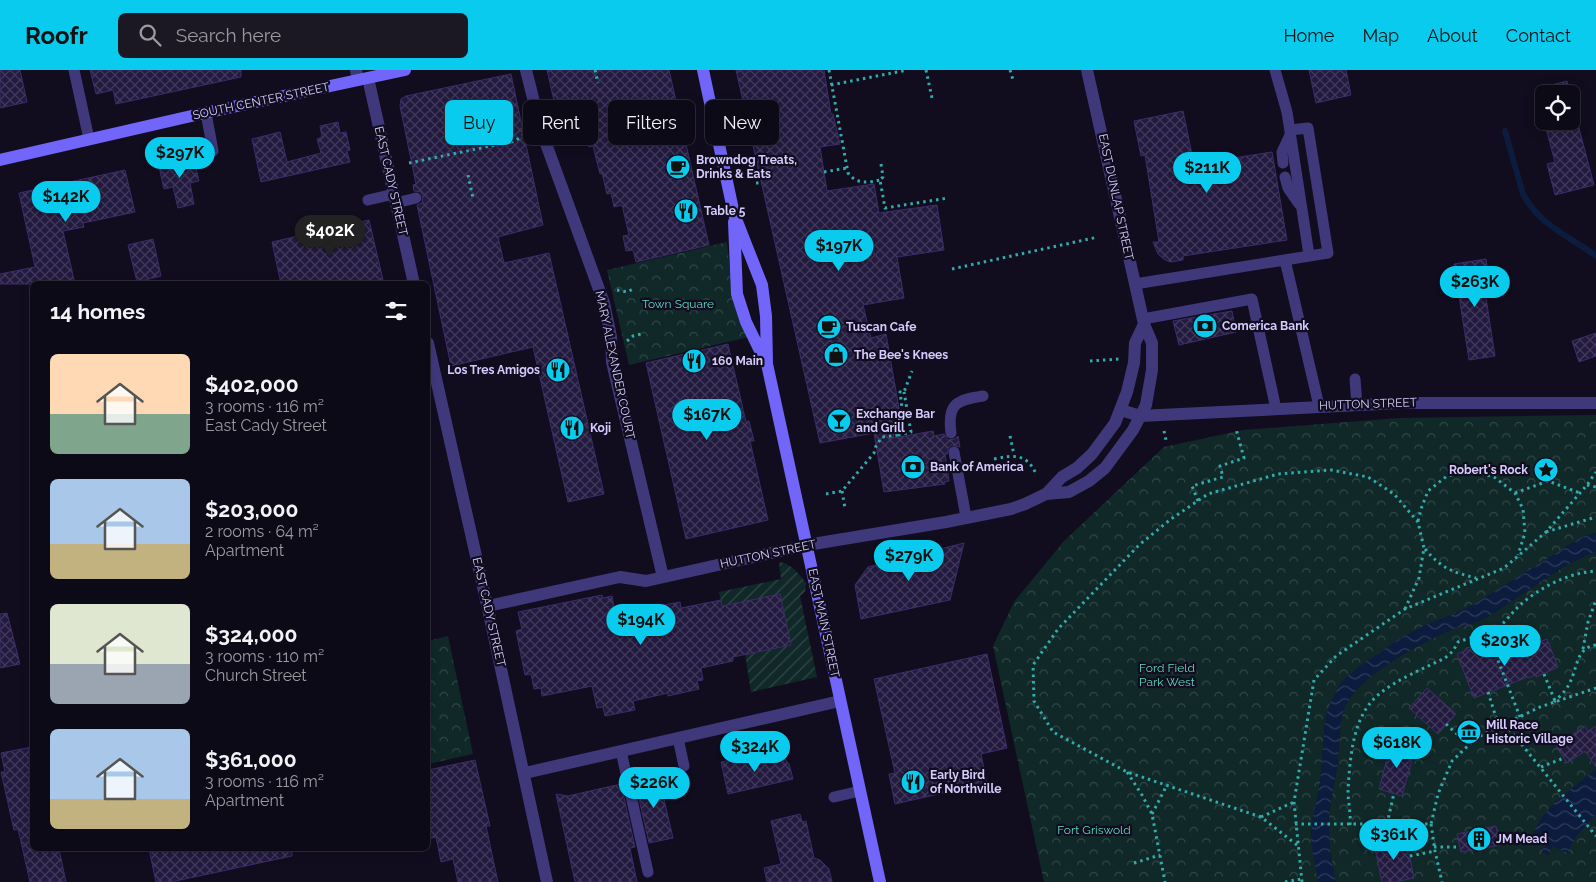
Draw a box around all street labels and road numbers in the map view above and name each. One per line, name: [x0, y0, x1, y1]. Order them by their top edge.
street label: SOUTH CENTER STREET: [191, 80, 331, 122]
street label: EAST CADY STREET: [372, 125, 411, 238]
street label: EAST DUNLAP STREET: [1096, 132, 1136, 262]
street label: MARY ALEXANDER COURT: [592, 289, 638, 441]
street label: HUTTON STREET: [1319, 395, 1418, 413]
street label: HUTTON STREET: [719, 537, 818, 571]
street label: EAST CADY STREET: [470, 556, 509, 669]
street label: EAST MAIN STREET: [806, 567, 843, 679]

